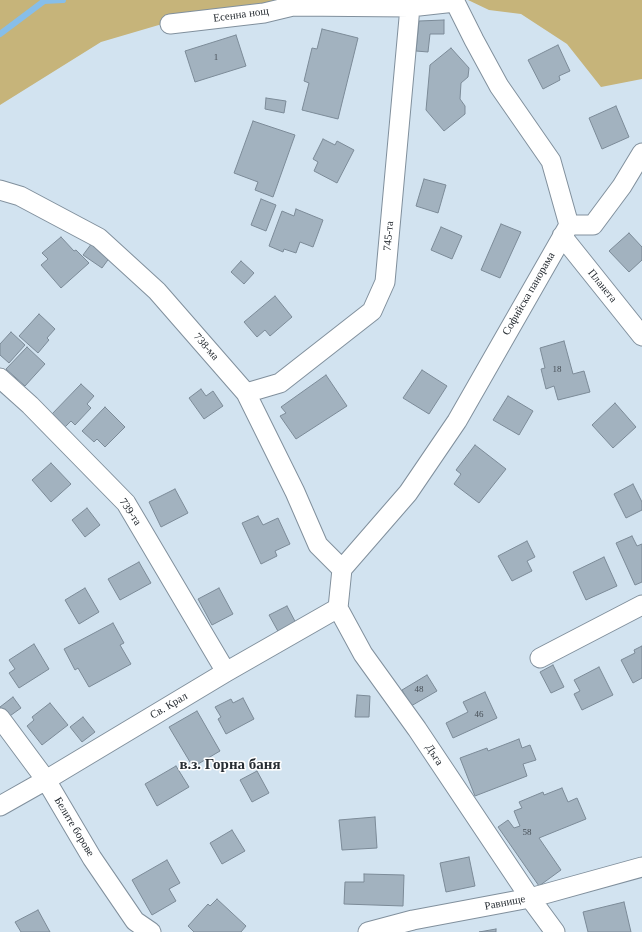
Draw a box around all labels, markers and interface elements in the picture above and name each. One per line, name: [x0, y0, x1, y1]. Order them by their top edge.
street label: Есенна нощ: [212, 5, 270, 25]
house number: 1: [214, 53, 218, 63]
street label: 745-та: [381, 220, 397, 252]
street label: Софийска панорама: [500, 250, 558, 338]
street label: Планета: [585, 267, 619, 305]
street label: 738-ма: [191, 331, 221, 363]
house number: 18: [552, 365, 562, 375]
street label: 739-та: [116, 496, 144, 528]
house number: 48: [414, 685, 424, 695]
street label: Св. Крал: [148, 690, 190, 722]
house number: 46: [474, 710, 484, 720]
street label: Дъга: [422, 742, 446, 768]
district label: в.з. Горна баня: [179, 756, 281, 774]
street label: Белите борове: [51, 795, 97, 859]
house number: 58: [522, 828, 532, 838]
street label: Равнище: [483, 893, 527, 913]

